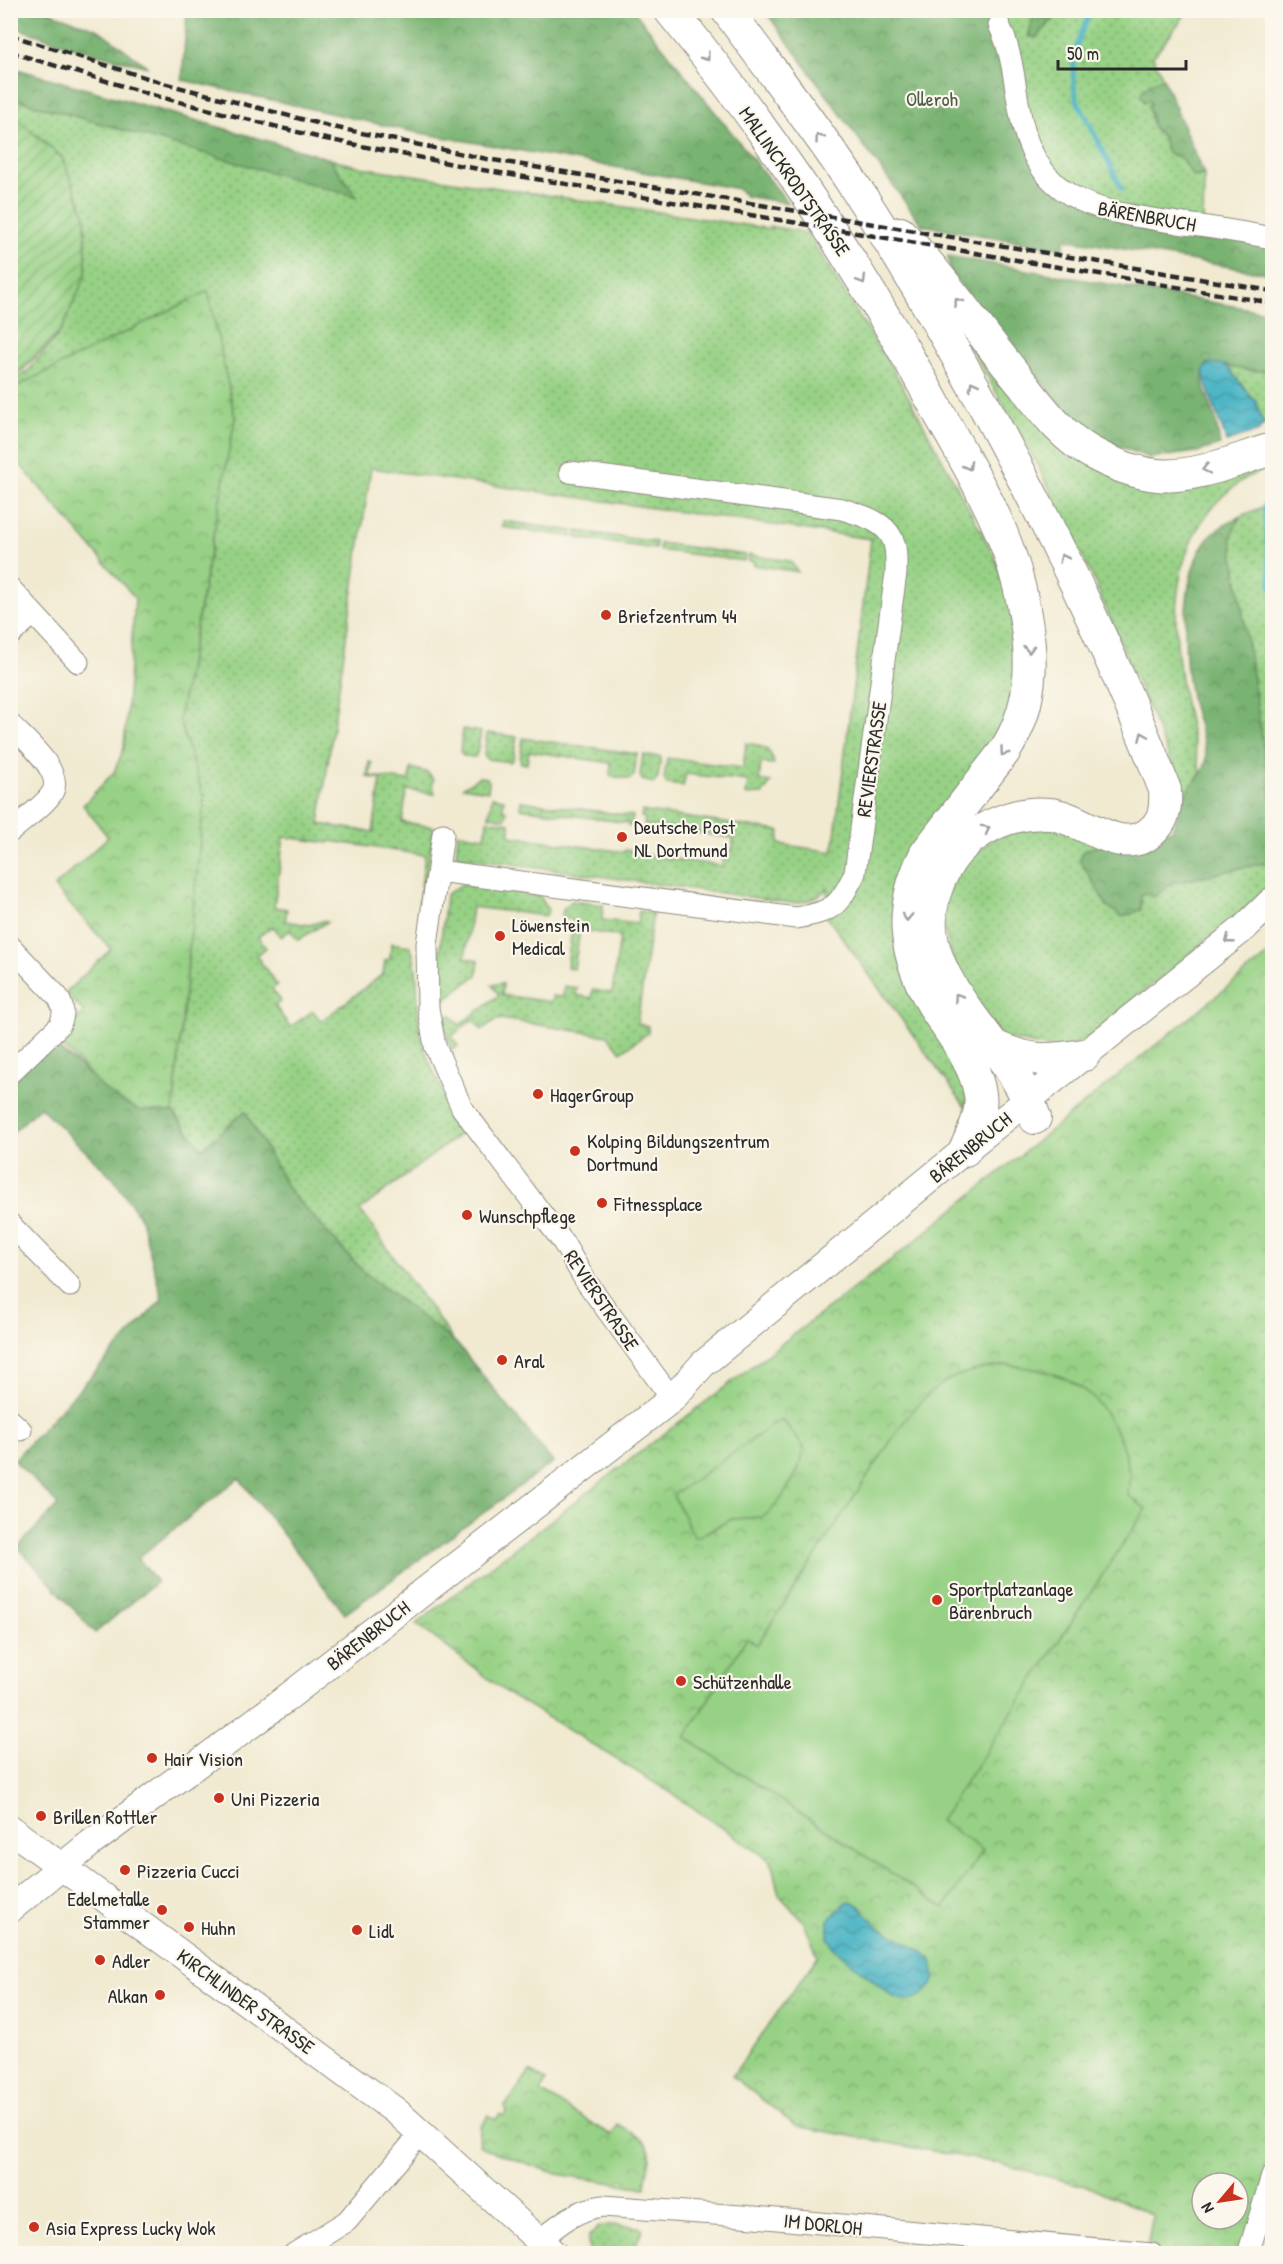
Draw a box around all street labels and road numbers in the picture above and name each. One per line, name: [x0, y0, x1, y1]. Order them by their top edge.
street label: MALLINCKRODTSTRASSE: [733, 101, 857, 261]
street label: BÄRENBRUCH: [1096, 194, 1198, 238]
street label: REVIERSTRASSE: [850, 699, 892, 819]
street label: BÄRENBRUCH: [923, 1105, 1017, 1189]
street label: REVIERSTRASSE: [558, 1244, 646, 1356]
street label: BÄRENBRUCH: [321, 1594, 415, 1676]
street label: KIRCHLINDER STRASSE: [172, 1942, 320, 2060]
street label: IM DORLOH: [782, 2206, 864, 2242]

